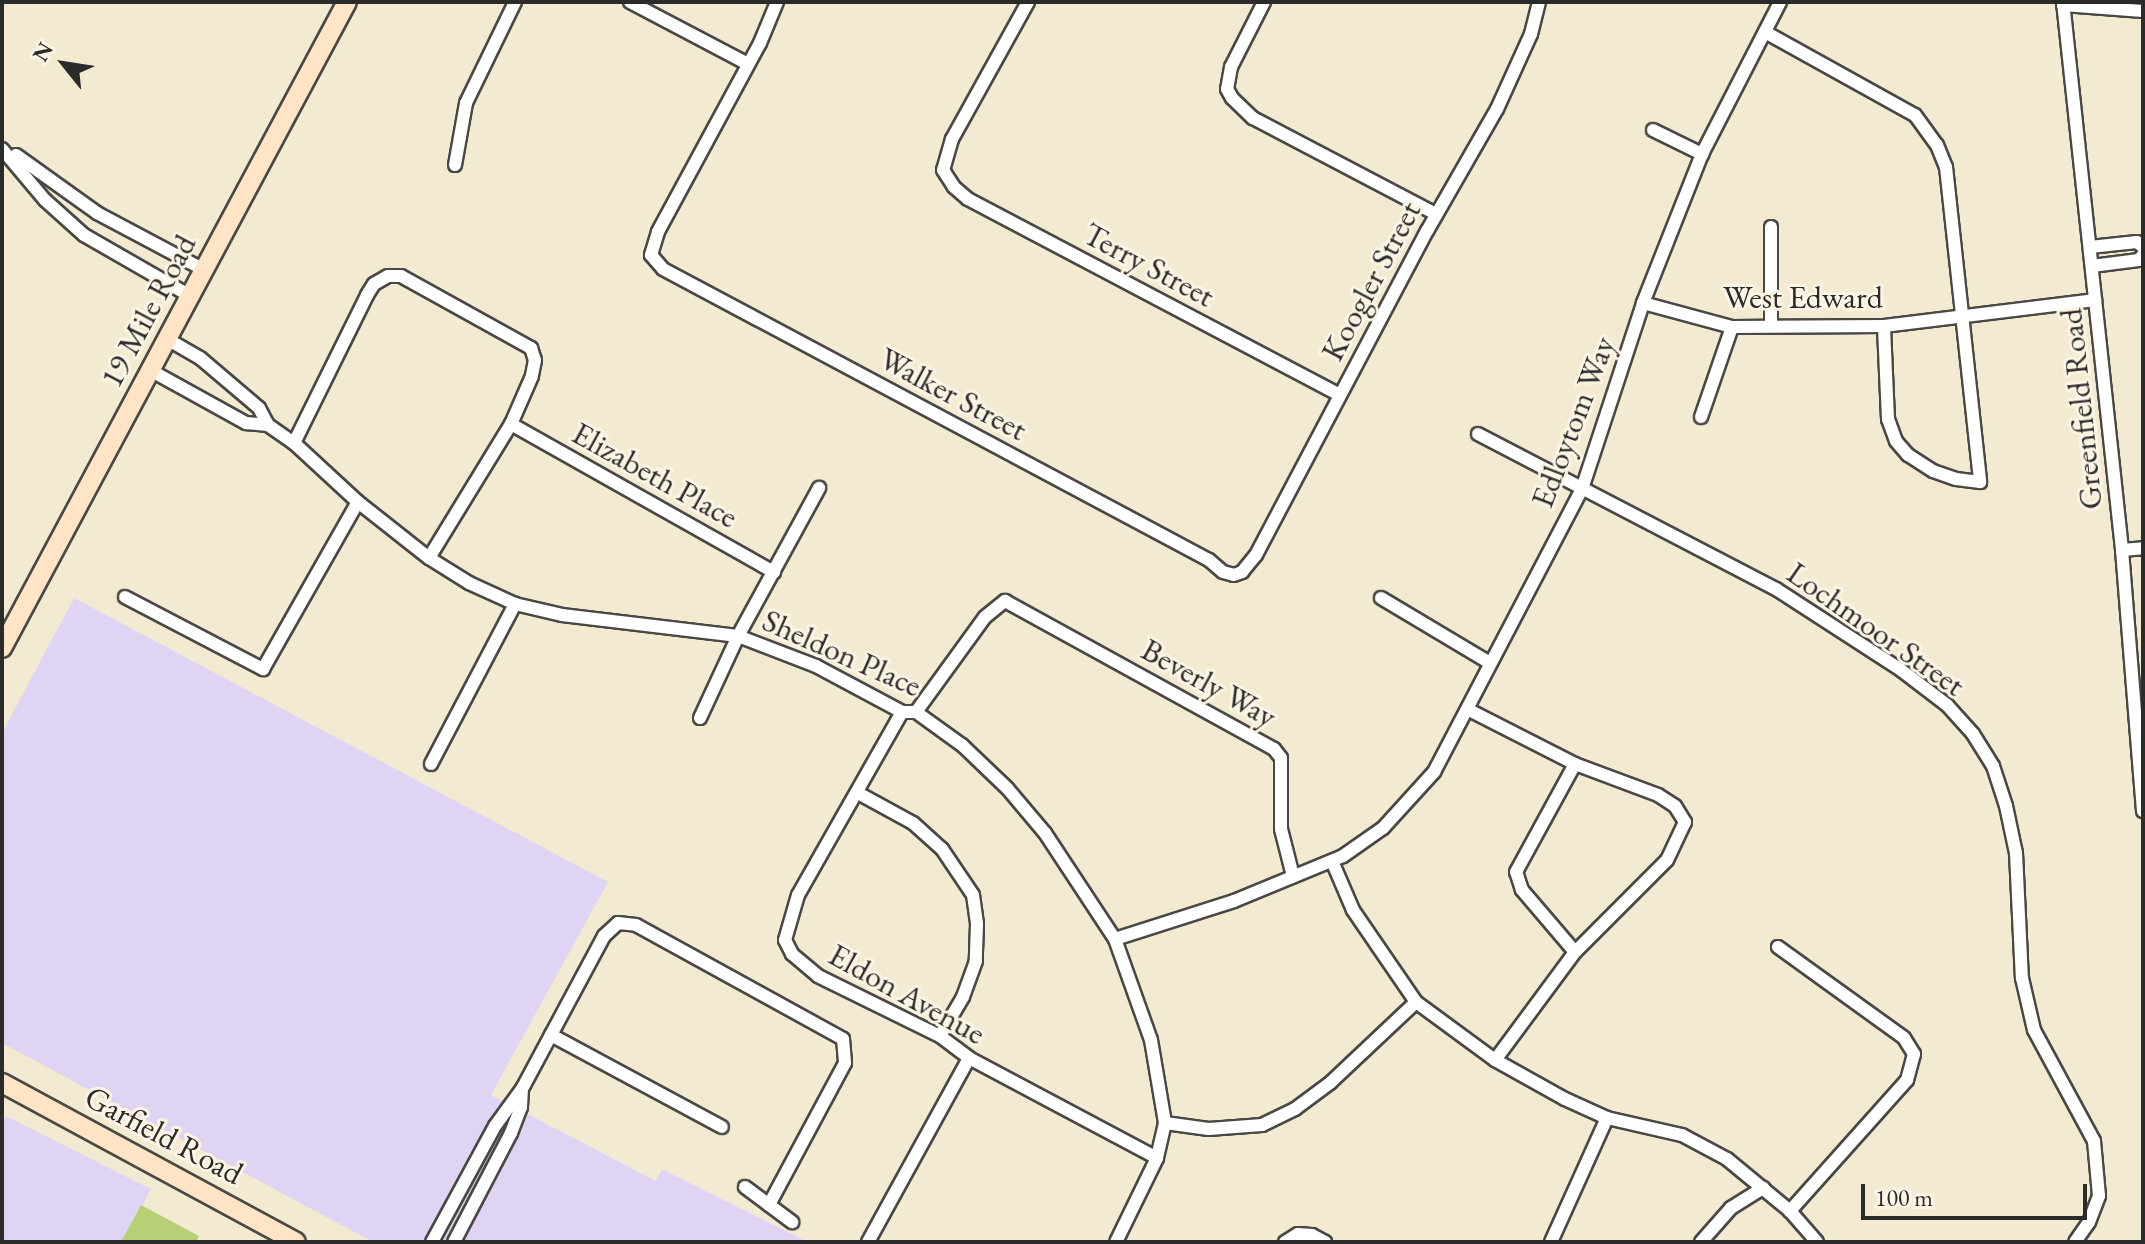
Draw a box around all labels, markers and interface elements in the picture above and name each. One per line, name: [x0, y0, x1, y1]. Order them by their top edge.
north arrow: [24, 24, 104, 104]
text: N: [26, 37, 60, 67]
street label: Koogler Street: [1313, 195, 1429, 367]
street label: Terry Street: [1077, 215, 1221, 315]
street label: 19 Mile Road: [92, 228, 204, 394]
street label: West Edward: [1723, 278, 1883, 316]
street label: Greenfield Road: [2051, 307, 2111, 511]
street label: Edloytom Way: [1523, 331, 1623, 513]
street label: Walker Street: [873, 339, 1033, 449]
street label: Elizabeth Place: [566, 414, 744, 536]
street label: Lochmoor Street: [1780, 554, 1972, 704]
street label: Sheldon Place: [757, 601, 927, 705]
street label: Beverly Way: [1135, 630, 1283, 736]
street label: Eldon Avenue: [822, 935, 992, 1053]
street label: Garfield Road: [79, 1077, 249, 1193]
scale bar: [1865, 1168, 2091, 1218]
text: 100 m: [1875, 1182, 1933, 1213]

